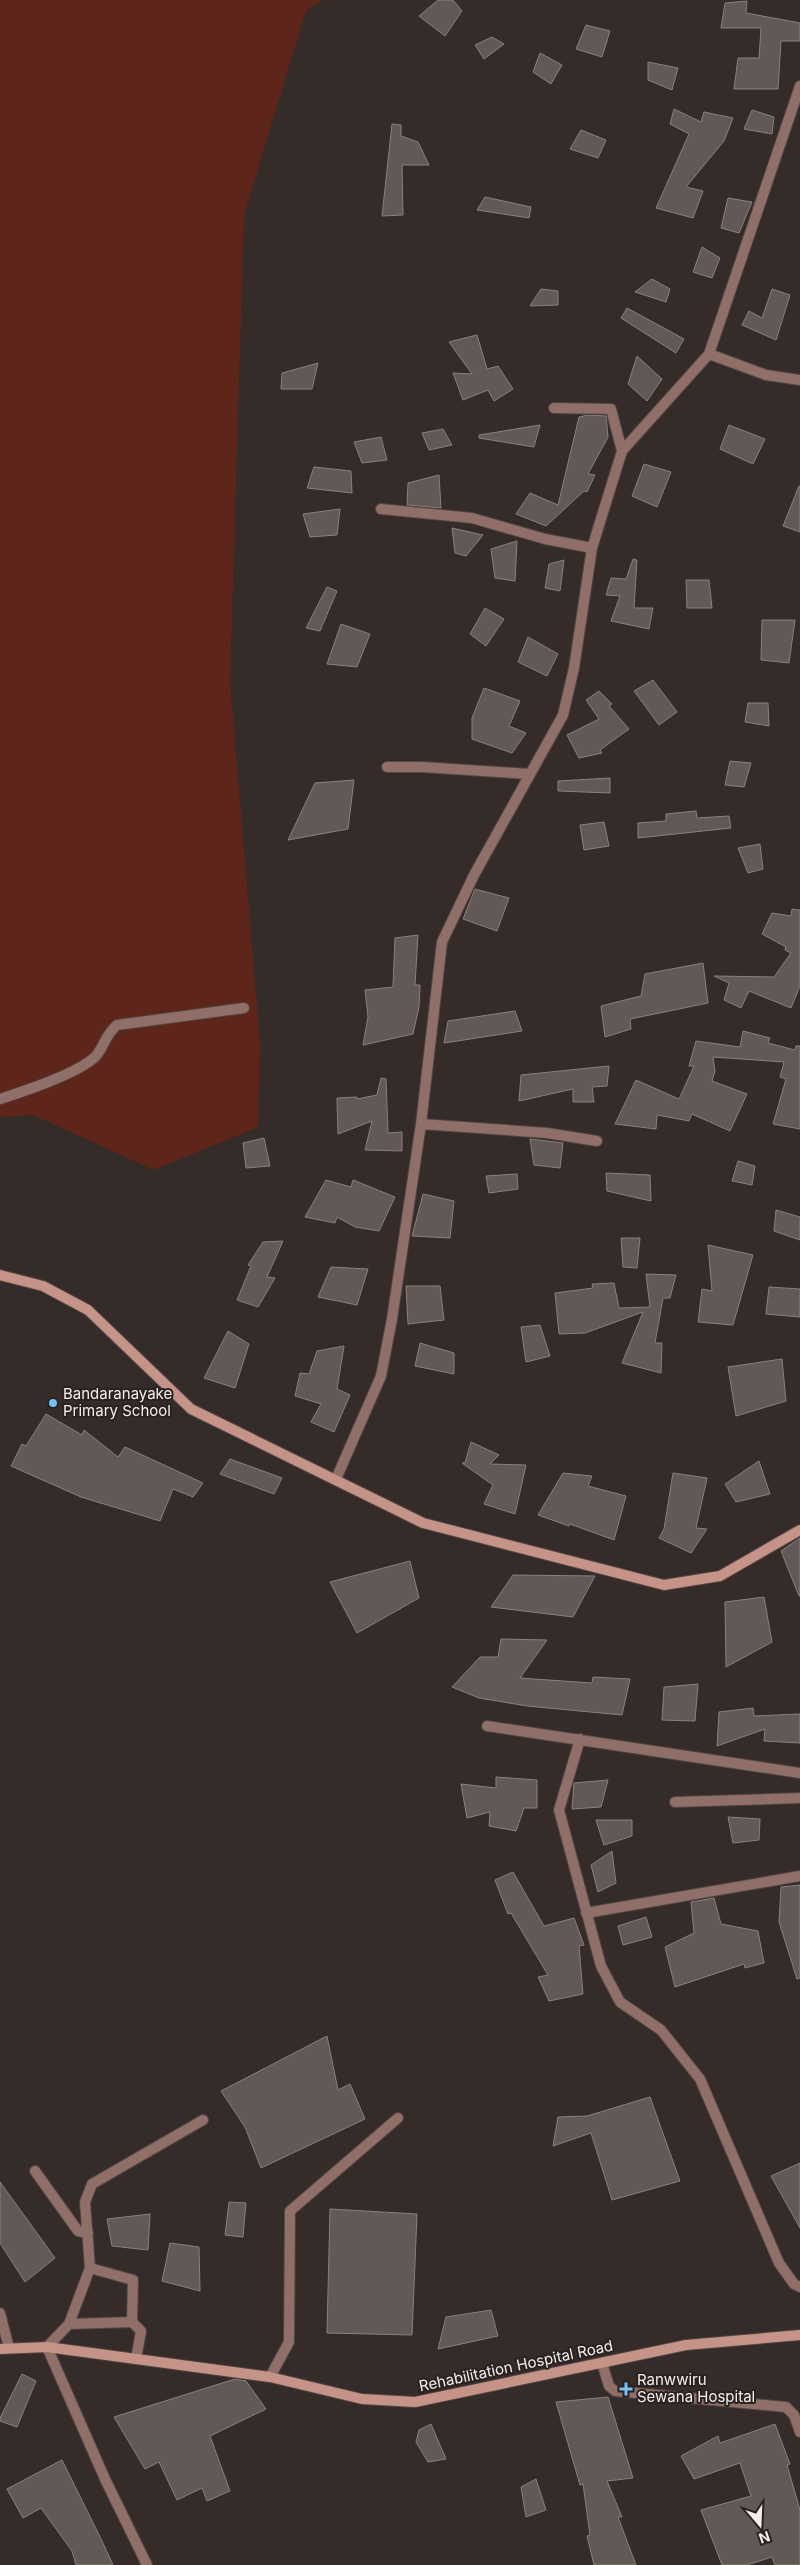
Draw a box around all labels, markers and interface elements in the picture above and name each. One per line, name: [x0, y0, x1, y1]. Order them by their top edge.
place label: Bandaranayake Primary School: [63, 1384, 172, 1420]
marker: Bandaranayake Primary School: [47, 1397, 59, 1409]
street label: Rehabilitation Hospital Road: [417, 2336, 615, 2395]
place label: Ranwwiru Sewana Hospital: [637, 2370, 755, 2406]
marker: Ranwwiru Sewana Hospital: [619, 2382, 633, 2396]
north arrow: [735, 2500, 785, 2550]
text: N: [757, 2528, 772, 2548]

